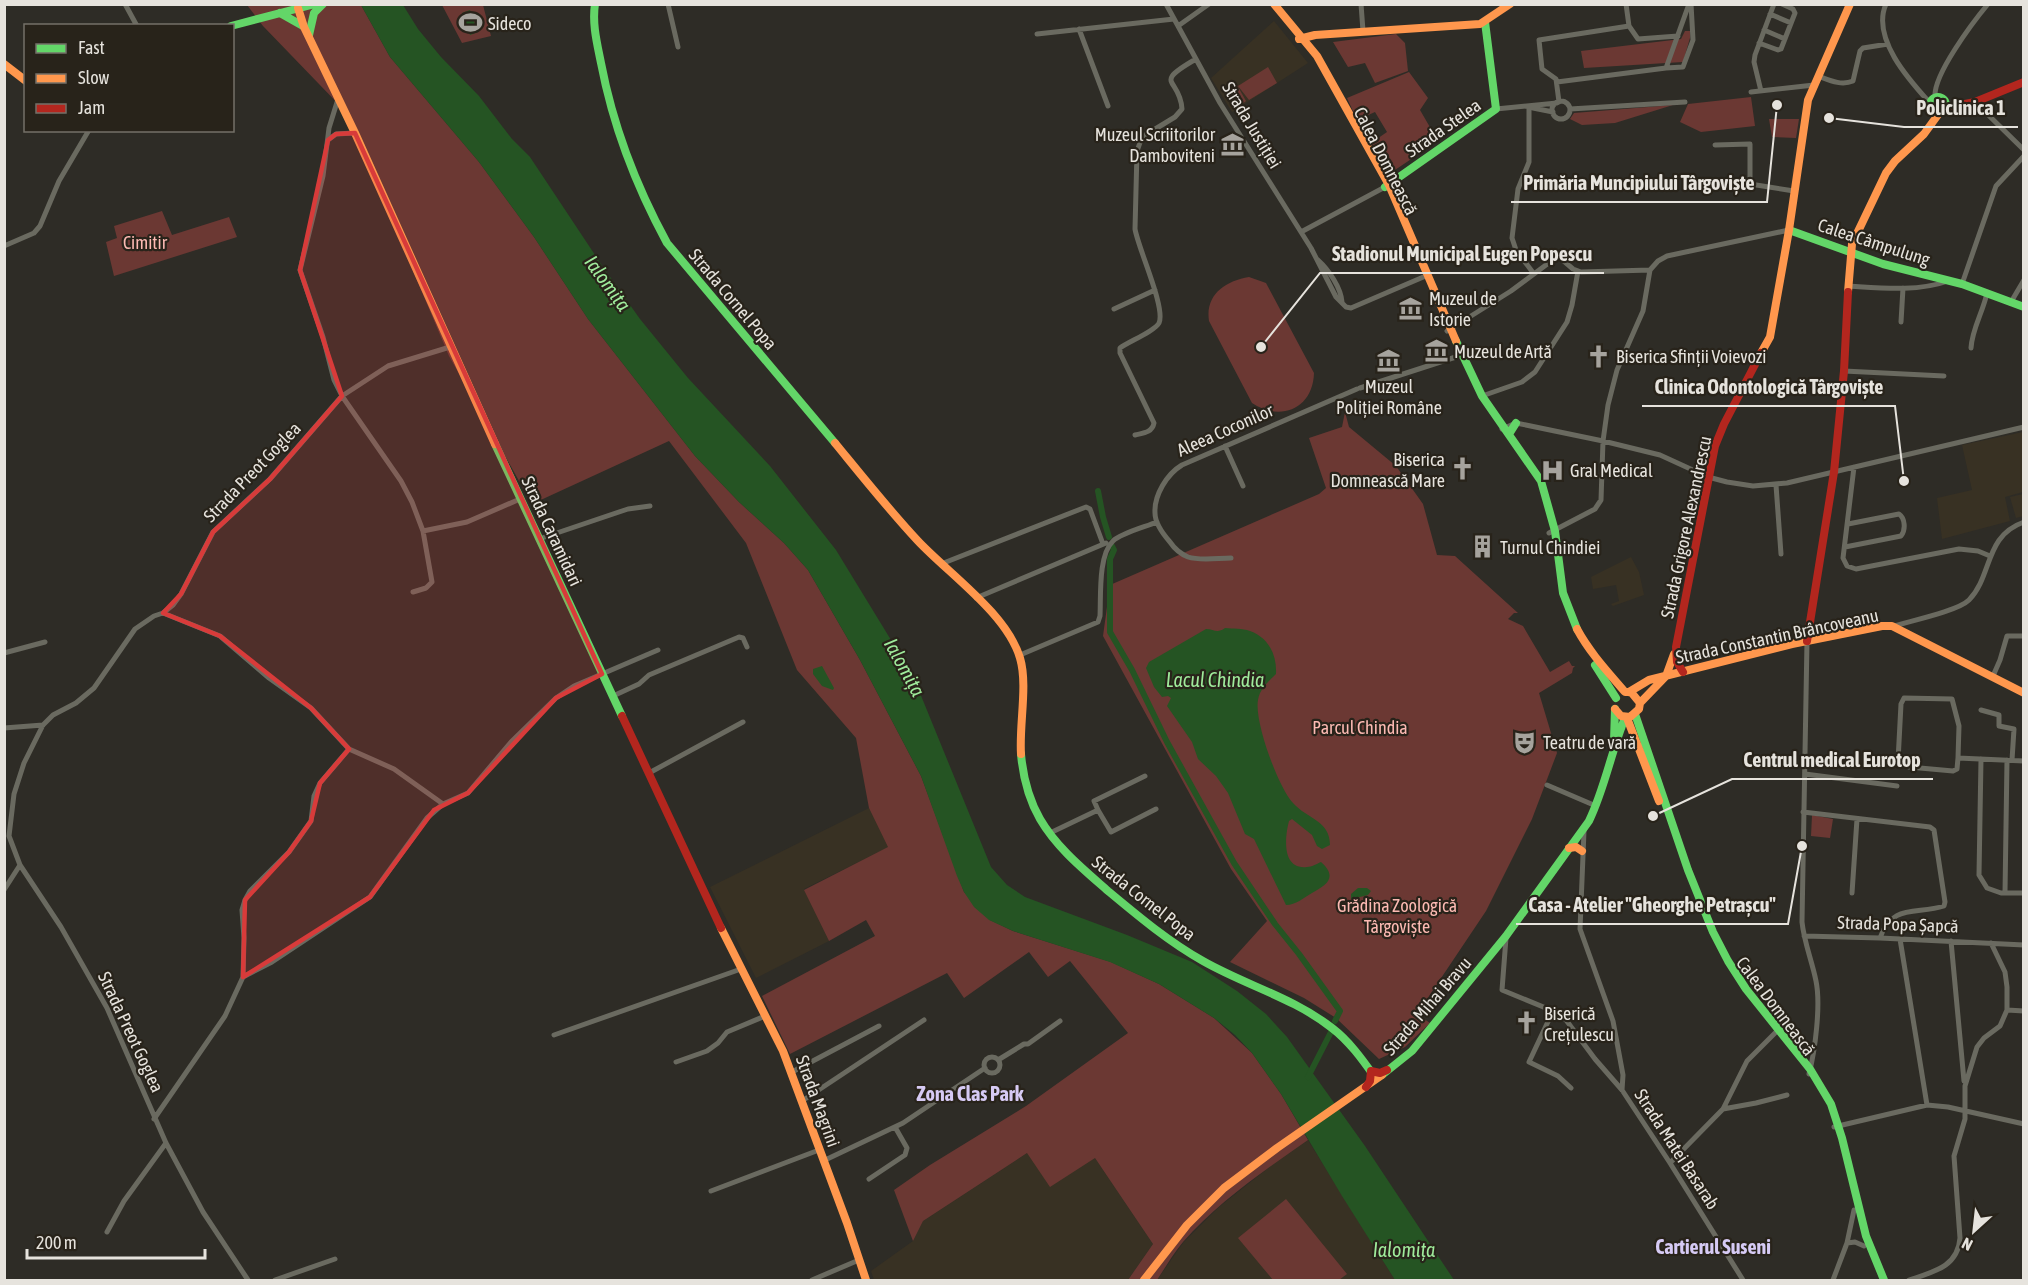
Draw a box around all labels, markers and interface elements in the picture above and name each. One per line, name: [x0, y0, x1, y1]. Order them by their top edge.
sports icon: Sideco: [457, 10, 483, 36]
place label: Sideco: [488, 13, 531, 34]
legend: [24, 24, 234, 132]
text: Fast: [78, 37, 105, 58]
text: Slow: [78, 67, 109, 88]
street label: Strada Justiției: [1218, 78, 1286, 172]
callout: Policlinica 1: [1904, 89, 2018, 127]
street label: Strada Stelea: [1401, 94, 1485, 162]
text: Policlinica 1: [1916, 96, 2006, 119]
text: Jam: [78, 97, 105, 118]
street label: Calea Domnească: [1350, 104, 1422, 218]
place label: Muzeul Scriitorilor Damboviteni: [1095, 124, 1216, 166]
museum icon: Muzeul Scriitorilor Damboviteni: [1220, 131, 1246, 157]
callout: Primăria Muncipiului Târgoviște: [1511, 164, 1767, 202]
text: Primăria Muncipiului Târgoviște: [1523, 171, 1755, 195]
street label: Calea Câmpulung: [1815, 214, 1933, 270]
park label: Cimitir: [123, 232, 168, 253]
callout: Stadionul Municipal Eugen Popescu: [1320, 235, 1604, 273]
text: Stadionul Municipal Eugen Popescu: [1332, 242, 1592, 265]
street label: Strada Cornel Popa: [685, 244, 781, 354]
water label: Ialomița: [580, 251, 636, 315]
place label: Muzeul de Istorie: [1429, 288, 1497, 330]
museum icon: Muzeul de Istorie: [1398, 295, 1424, 321]
museum icon: Muzeul de Artă: [1423, 338, 1449, 364]
place label: Muzeul de Artă: [1454, 341, 1552, 362]
church icon: Biserica Sfinții Voievozi: [1585, 343, 1611, 369]
place label: Biserica Sfinții Voievozi: [1616, 346, 1766, 367]
museum icon: Muzeul Poliției Române: [1376, 347, 1402, 373]
callout: Clinica Odontologică Târgoviște: [1642, 368, 1895, 406]
text: Clinica Odontologică Târgoviște: [1655, 375, 1883, 399]
place label: Muzeul Poliției Române: [1336, 376, 1442, 418]
street label: Aleea Coconilor: [1173, 399, 1277, 461]
street label: Strada Preot Goglea: [199, 418, 305, 526]
street label: Strada Grigore Alexandrescu: [1656, 434, 1716, 620]
place label: Biserica Domnească Mare: [1330, 449, 1445, 491]
church icon: Biserica Domnească Mare: [1450, 456, 1476, 482]
hospital icon: Gral Medical: [1539, 457, 1565, 483]
place label: Gral Medical: [1570, 460, 1653, 481]
street label: Strada Caramidari: [517, 473, 587, 589]
building icon: Turnul Chindiei: [1469, 534, 1495, 560]
place label: Turnul Chindiei: [1500, 537, 1600, 558]
street label: Strada Constantin Brâncoveanu: [1674, 604, 1880, 668]
water label: Ialomița: [880, 634, 930, 700]
water label: Lacul Chindia: [1166, 668, 1264, 691]
park label: Parcul Chindia: [1312, 717, 1408, 738]
theatre icon: Teatru de vară: [1512, 729, 1538, 755]
place label: Teatru de vară: [1543, 732, 1636, 753]
callout: Centrul medical Eurotop: [1732, 741, 1933, 779]
text: Centrul medical Eurotop: [1743, 748, 1921, 771]
street label: Strada Cornel Popa: [1088, 851, 1200, 945]
callout: Casa - Atelier "Gheorghe Petrașcu": [1516, 886, 1788, 924]
text: Casa - Atelier "Gheorghe Petrașcu": [1528, 893, 1776, 917]
park label: Grădina Zoologică Târgoviște: [1337, 895, 1457, 937]
street label: Strada Popa Șapcă: [1837, 911, 1959, 937]
street label: Calea Domnească: [1732, 952, 1820, 1060]
street label: Strada Mihai Bravu: [1379, 953, 1475, 1059]
street label: Strada Preot Goglea: [94, 968, 168, 1096]
place label: Biserică Crețulescu: [1544, 1003, 1614, 1045]
church icon: Biserică Crețulescu: [1513, 1010, 1539, 1036]
street label: Strada Magrini: [792, 1052, 844, 1150]
district label: Zona Clas Park: [917, 1082, 1024, 1105]
street label: Strada Matei Basarab: [1630, 1085, 1724, 1213]
north arrow: [1944, 1201, 2004, 1261]
scale bar: [27, 1222, 206, 1260]
text: 200 m: [36, 1232, 77, 1253]
text: N: [1959, 1234, 1975, 1255]
district label: Cartierul Suseni: [1655, 1235, 1771, 1258]
water label: Ialomița: [1373, 1238, 1435, 1261]

